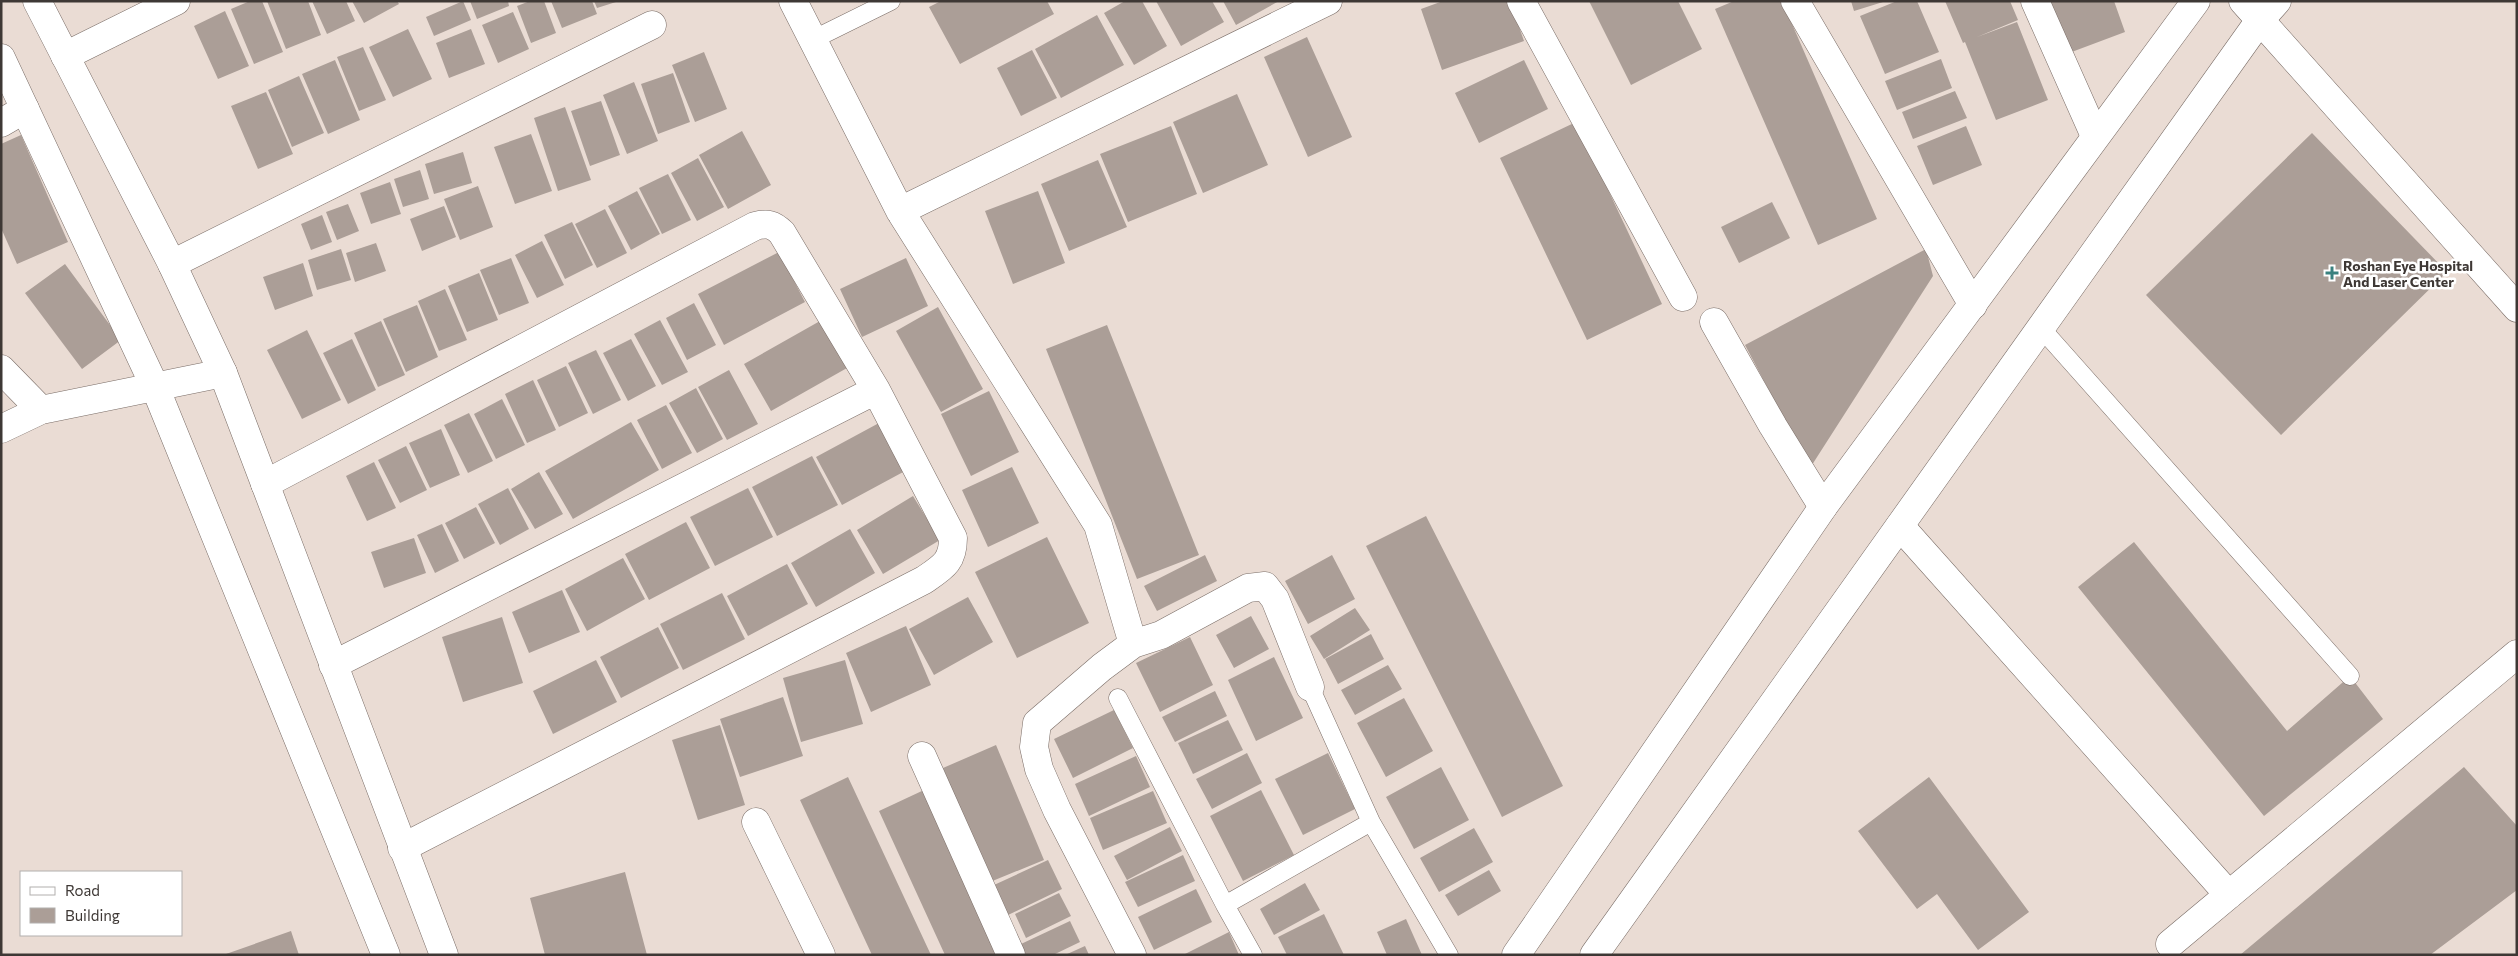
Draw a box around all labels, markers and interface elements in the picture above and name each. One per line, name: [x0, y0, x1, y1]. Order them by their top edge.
place label: Roshan Eye Hospital And Laser Center: [2343, 257, 2473, 290]
marker: Roshan Eye Hospital And Laser Center: [2325, 266, 2339, 280]
legend: [20, 871, 182, 936]
text: Road: [65, 881, 100, 899]
text: Building: [65, 906, 120, 924]

